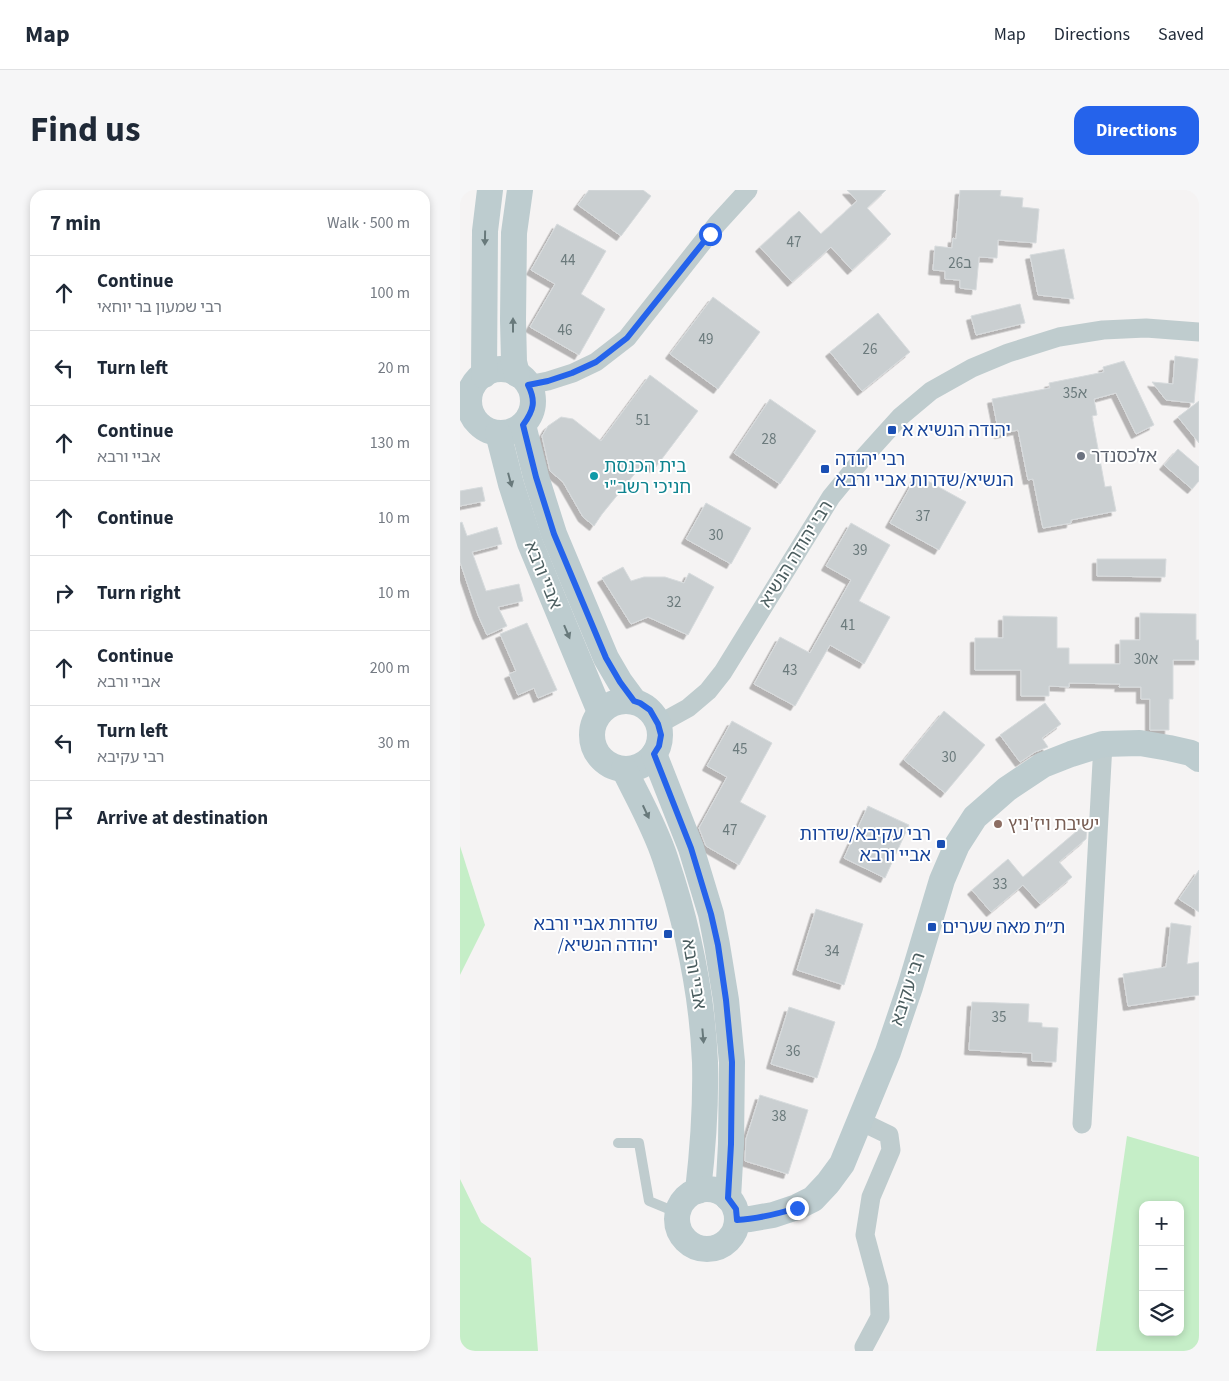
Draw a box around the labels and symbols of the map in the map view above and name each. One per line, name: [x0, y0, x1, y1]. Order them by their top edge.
route start: [699, 223, 722, 246]
one-way arrow: [481, 231, 489, 247]
house number: 47: [787, 232, 801, 253]
house number: 44: [561, 250, 576, 271]
house number: 26ב: [948, 253, 972, 274]
one-way arrow: [509, 317, 517, 333]
house number: 46: [558, 320, 572, 341]
house number: 49: [699, 329, 713, 350]
house number: 26: [863, 339, 877, 360]
house number: 35א: [1063, 383, 1087, 404]
house number: 51: [636, 410, 650, 431]
place label: יהודה הנשיא א: [902, 418, 1011, 443]
marker: יהודה הנשיא א: [886, 424, 898, 436]
house number: 28: [762, 429, 776, 450]
place label: אלכסנדר: [1091, 444, 1157, 469]
place label: רבי יהודה הנשיא/שדרות אביי ורבא: [835, 447, 1014, 493]
marker: אלכסנדר: [1075, 450, 1087, 462]
place label: בית הכנסת חניכי רשב"י: [604, 454, 691, 500]
marker: רבי יהודה הנשיא/שדרות אביי ורבא: [819, 463, 831, 475]
marker: בית הכנסת חניכי רשב"י: [588, 470, 600, 482]
one-way arrow: [506, 472, 514, 488]
street label: רבי יהודה הנשיא: [753, 496, 839, 612]
house number: 37: [916, 506, 930, 527]
house number: 30: [709, 525, 723, 546]
street label: אביי ורבא: [518, 537, 568, 613]
house number: 39: [853, 540, 867, 561]
house number: 32: [667, 592, 681, 613]
house number: 41: [841, 615, 855, 636]
one-way arrow: [563, 625, 571, 639]
house number: 30א: [1134, 649, 1158, 670]
house number: 43: [783, 660, 797, 681]
house number: 45: [733, 739, 747, 760]
house number: 30: [942, 747, 956, 768]
one-way arrow: [642, 805, 650, 819]
place label: ישיבת ויז'ניץ: [1008, 812, 1099, 837]
marker: ישיבת ויז'ניץ: [992, 818, 1004, 830]
house number: 47: [723, 820, 737, 841]
place label: רבי עקיבא/שדרות אביי ורבא: [800, 822, 931, 868]
marker: רבי עקיבא/שדרות אביי ורבא: [935, 838, 947, 850]
house number: 33: [993, 874, 1007, 895]
place label: שדרות אביי ורבא /יהודה הנשיא: [534, 912, 658, 958]
place label: ת״ת מאה שערים: [942, 915, 1065, 940]
marker: ת״ת מאה שערים: [926, 921, 938, 933]
marker: שדרות אביי ורבא /יהודה הנשיא: [662, 928, 674, 940]
street label: אביי ורבא: [675, 937, 713, 1011]
house number: 34: [825, 941, 840, 962]
street label: רבי עקיבא: [884, 949, 932, 1029]
house number: 35: [992, 1007, 1006, 1028]
one-way arrow: [699, 1029, 707, 1045]
house number: 36: [786, 1041, 800, 1062]
house number: 38: [772, 1106, 786, 1127]
route end: [786, 1197, 809, 1220]

